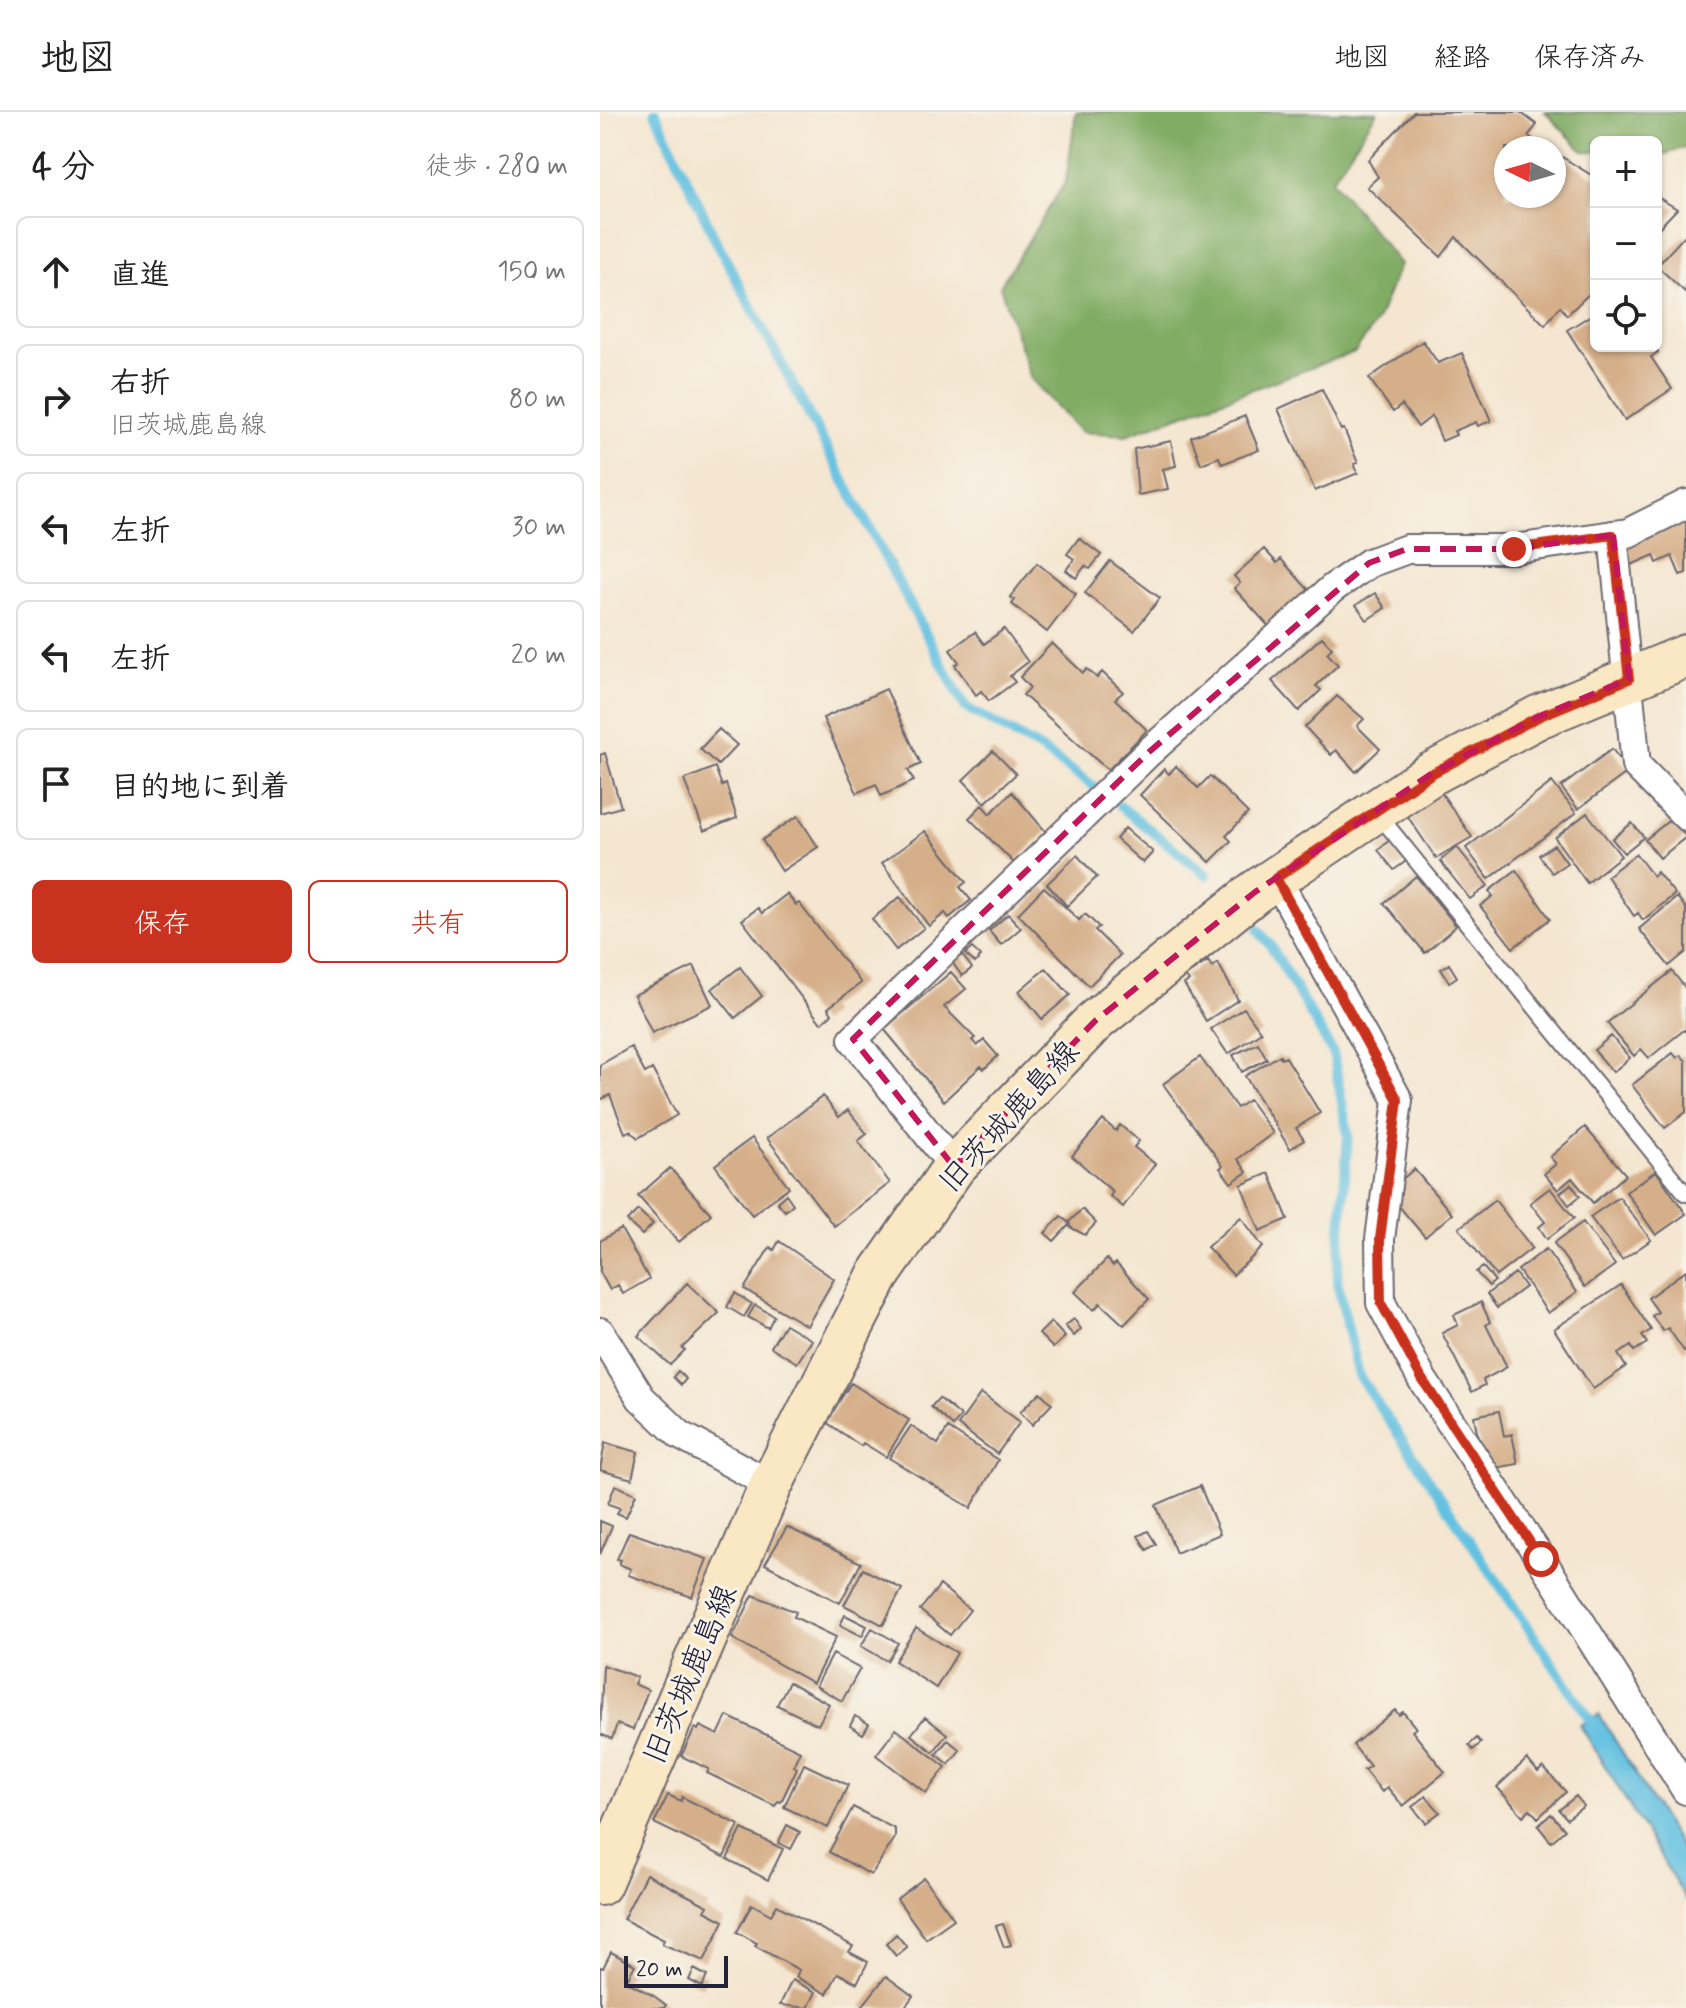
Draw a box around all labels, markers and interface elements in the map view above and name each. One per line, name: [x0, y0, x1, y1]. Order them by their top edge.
text: 地図: [40, 35, 116, 84]
text: 地図: [1334, 40, 1390, 77]
text: 経路: [1434, 40, 1490, 77]
text: 保存済み: [1534, 40, 1646, 77]
north arrow: [1494, 136, 1566, 208]
map controls: [1590, 136, 1662, 352]
button: +: [1590, 136, 1662, 208]
text: 4 分: [32, 145, 95, 190]
text: 徒歩 · 280 m: [426, 150, 568, 184]
button: −: [1590, 208, 1662, 280]
icon: ahead: [34, 250, 78, 294]
text: 150 m: [497, 255, 566, 289]
text: 直進: [110, 256, 170, 295]
button: locate: [1590, 280, 1662, 352]
text: 右折: [110, 364, 170, 403]
icon: right: [34, 378, 78, 422]
text: 80 m: [509, 383, 566, 417]
text: 旧茨城鹿島線: [110, 409, 266, 443]
icon: left: [34, 506, 78, 550]
text: 30 m: [512, 511, 566, 545]
text: 左折: [110, 512, 170, 551]
route end: [1496, 531, 1532, 567]
icon: left: [34, 634, 78, 678]
text: 20 m: [511, 639, 566, 673]
text: 左折: [110, 640, 170, 679]
icon: arrive: [34, 762, 78, 806]
text: 目的地に到着: [110, 768, 290, 807]
button: 保存: [32, 880, 292, 963]
button: 共有: [308, 880, 568, 963]
street label: 旧茨城鹿島線: [930, 1032, 1089, 1203]
route start: [1523, 1541, 1559, 1577]
street label: 旧茨城鹿島線: [634, 1578, 748, 1771]
scale bar: [624, 1952, 728, 1988]
text: 20 m: [636, 1956, 683, 1984]

